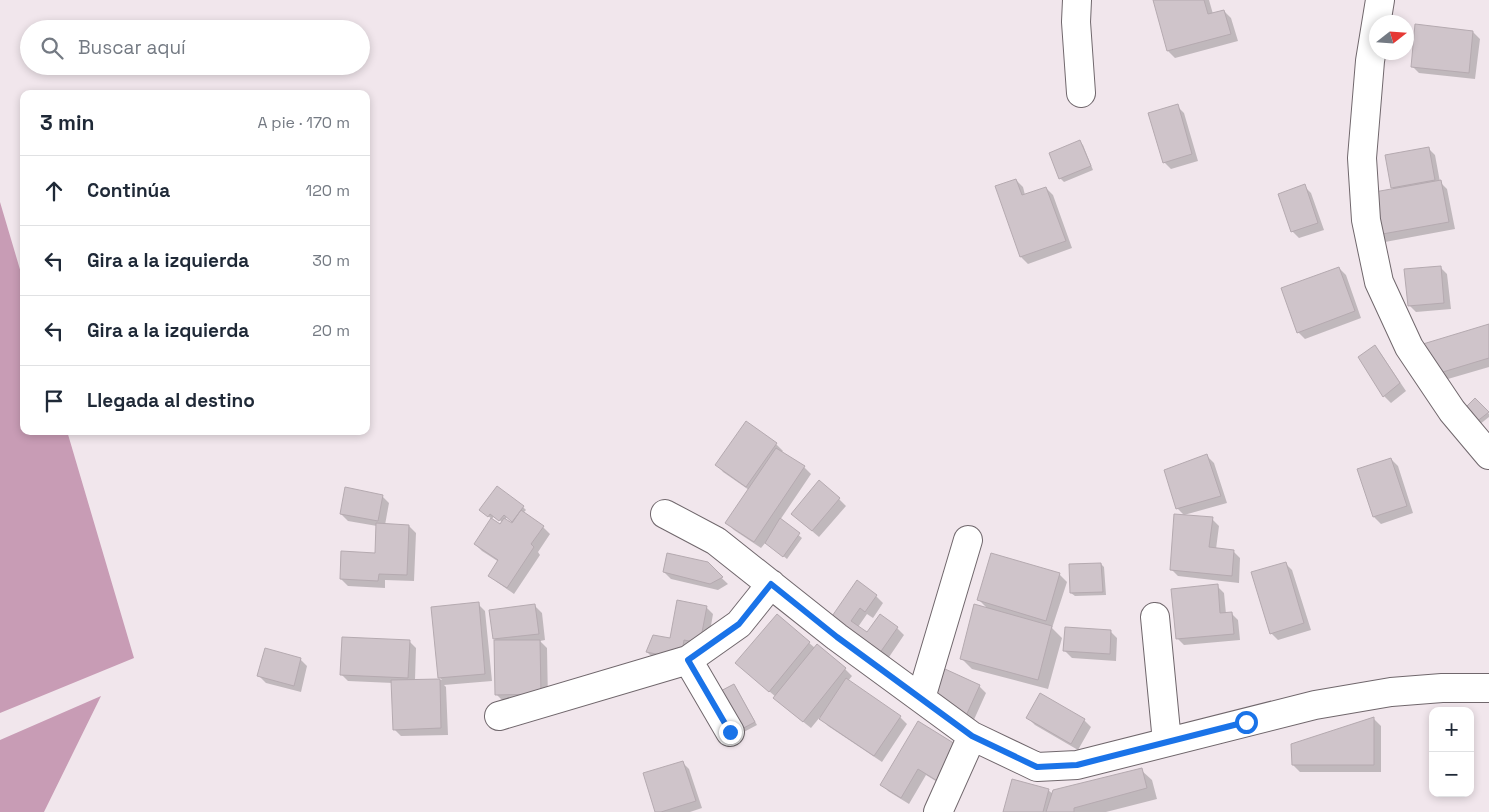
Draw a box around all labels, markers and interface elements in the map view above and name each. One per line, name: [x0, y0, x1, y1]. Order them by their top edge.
north arrow: [1369, 15, 1414, 60]
search box: [20, 20, 370, 75]
icon: search: [38, 34, 66, 62]
text: Buscar aquí: [78, 35, 186, 60]
text: 3 min: [40, 109, 95, 136]
text: A pie · 170 m: [257, 112, 350, 133]
icon: ahead: [40, 177, 68, 205]
text: Continúa: [87, 178, 170, 203]
text: 120 m: [306, 180, 350, 201]
icon: left: [40, 247, 68, 275]
text: Gira a la izquierda: [87, 248, 249, 273]
text: 30 m: [312, 250, 350, 271]
icon: left: [40, 317, 68, 345]
text: Gira a la izquierda: [87, 318, 249, 343]
text: 20 m: [312, 320, 350, 341]
icon: arrive: [40, 387, 68, 415]
text: Llegada al destino: [87, 388, 255, 413]
map controls: [1429, 707, 1474, 797]
button: +: [1429, 707, 1474, 752]
route start: [1235, 711, 1258, 734]
route end: [719, 721, 742, 744]
button: −: [1429, 752, 1474, 797]

